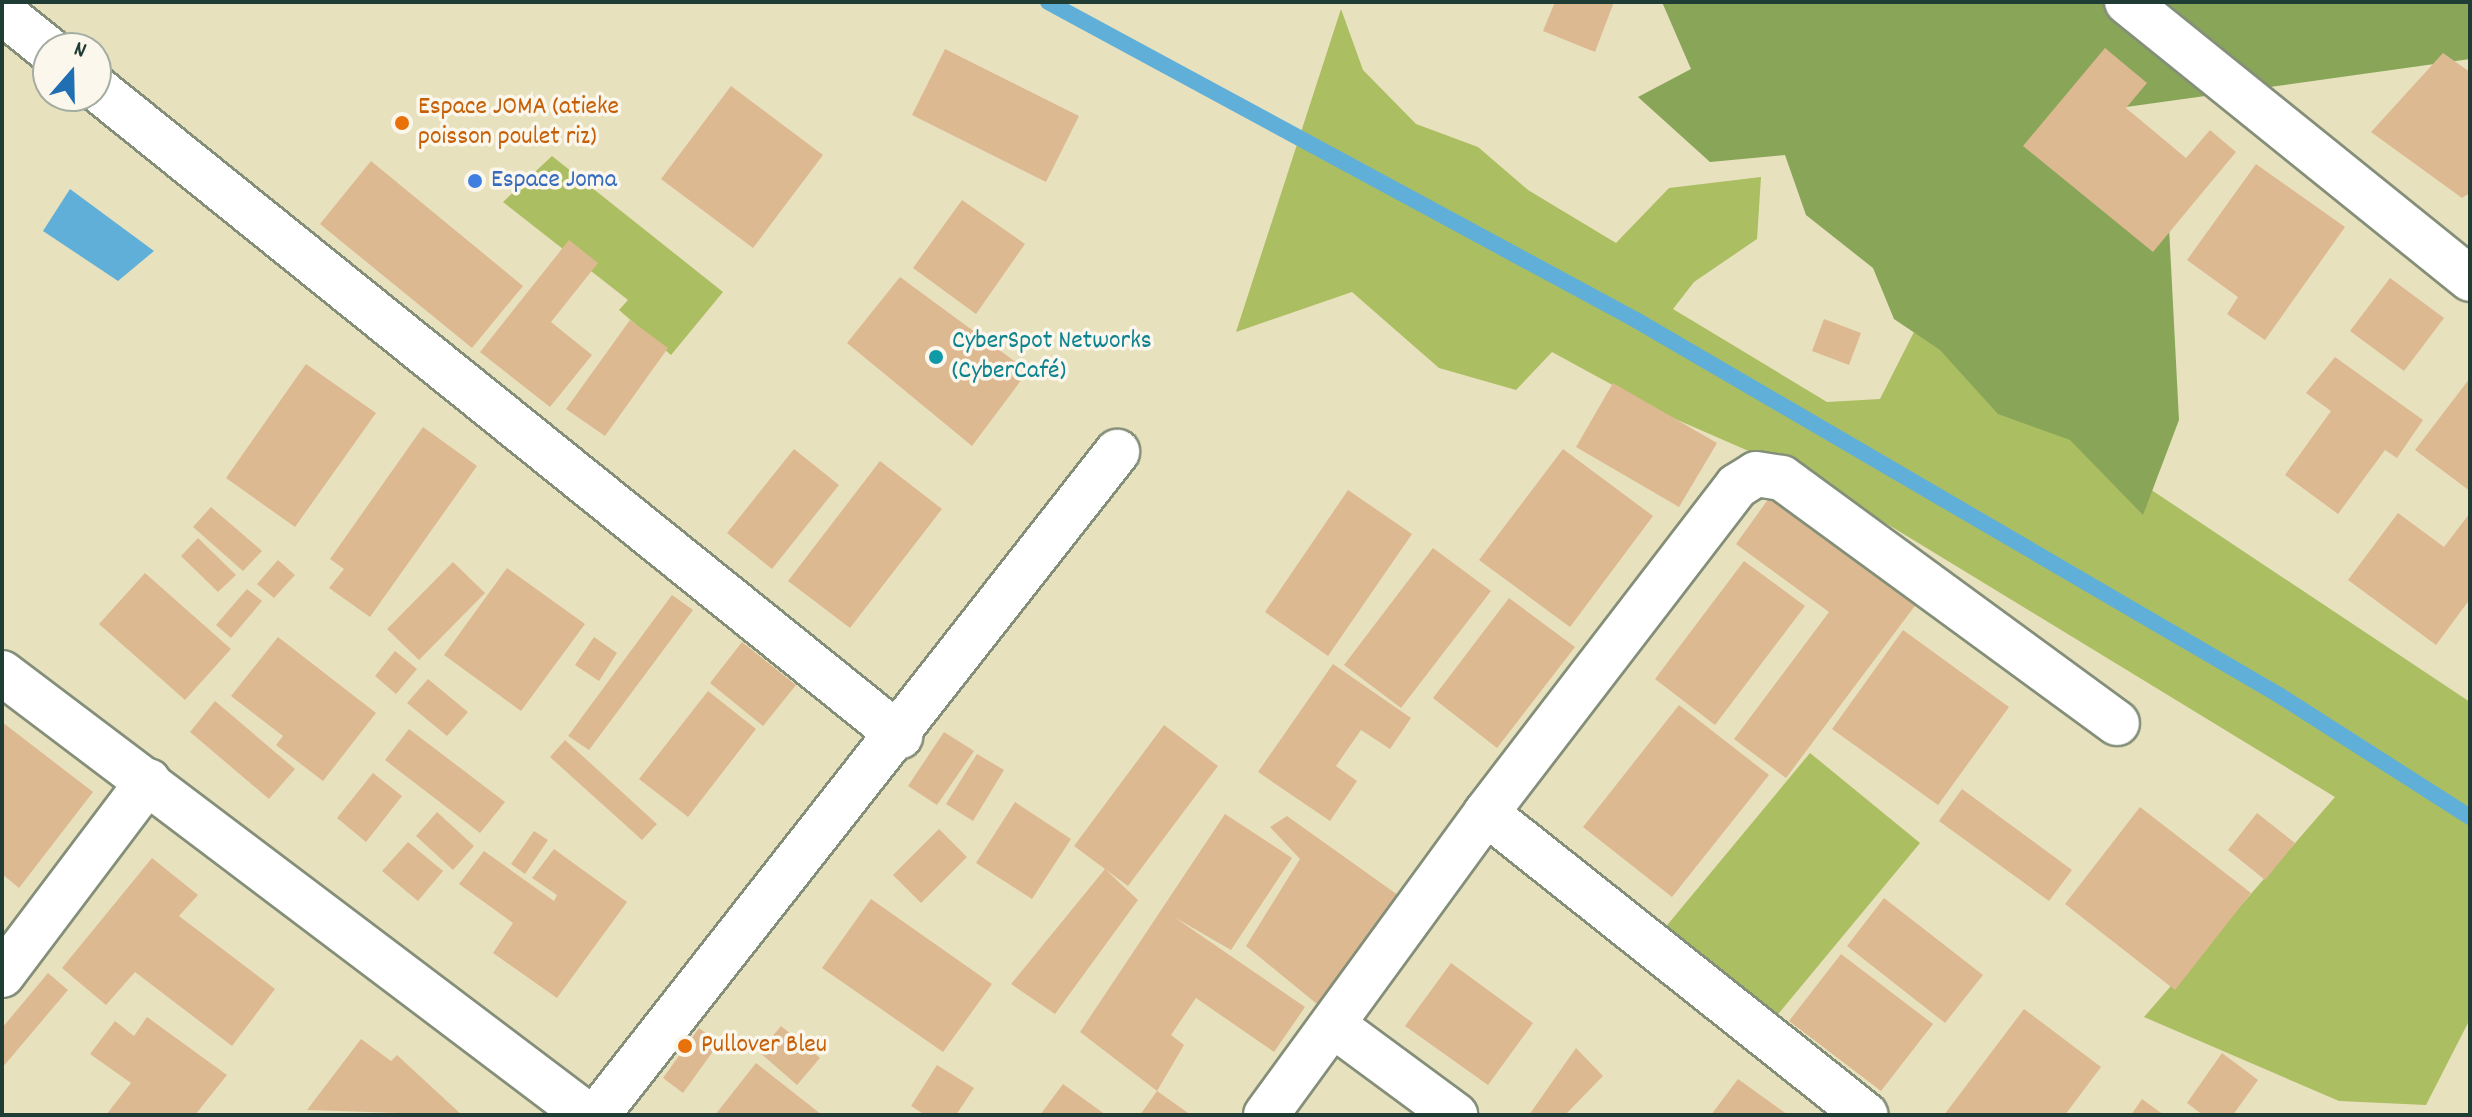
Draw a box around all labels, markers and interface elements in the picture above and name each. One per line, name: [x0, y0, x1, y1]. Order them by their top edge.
north arrow: [32, 32, 112, 112]
text: N: [69, 34, 90, 67]
place label: Espace JOMA (atieke poisson poulet riz): [418, 92, 619, 154]
marker: Espace JOMA (atieke poisson poulet riz): [393, 114, 411, 132]
place label: Espace Joma: [491, 165, 617, 197]
marker: Espace Joma: [466, 172, 484, 190]
place label: CyberSpot Networks (CyberCafé): [952, 326, 1152, 388]
marker: CyberSpot Networks (CyberCafé): [927, 348, 945, 366]
place label: Pullover Bleu: [701, 1030, 827, 1062]
marker: Pullover Bleu: [676, 1037, 694, 1055]

